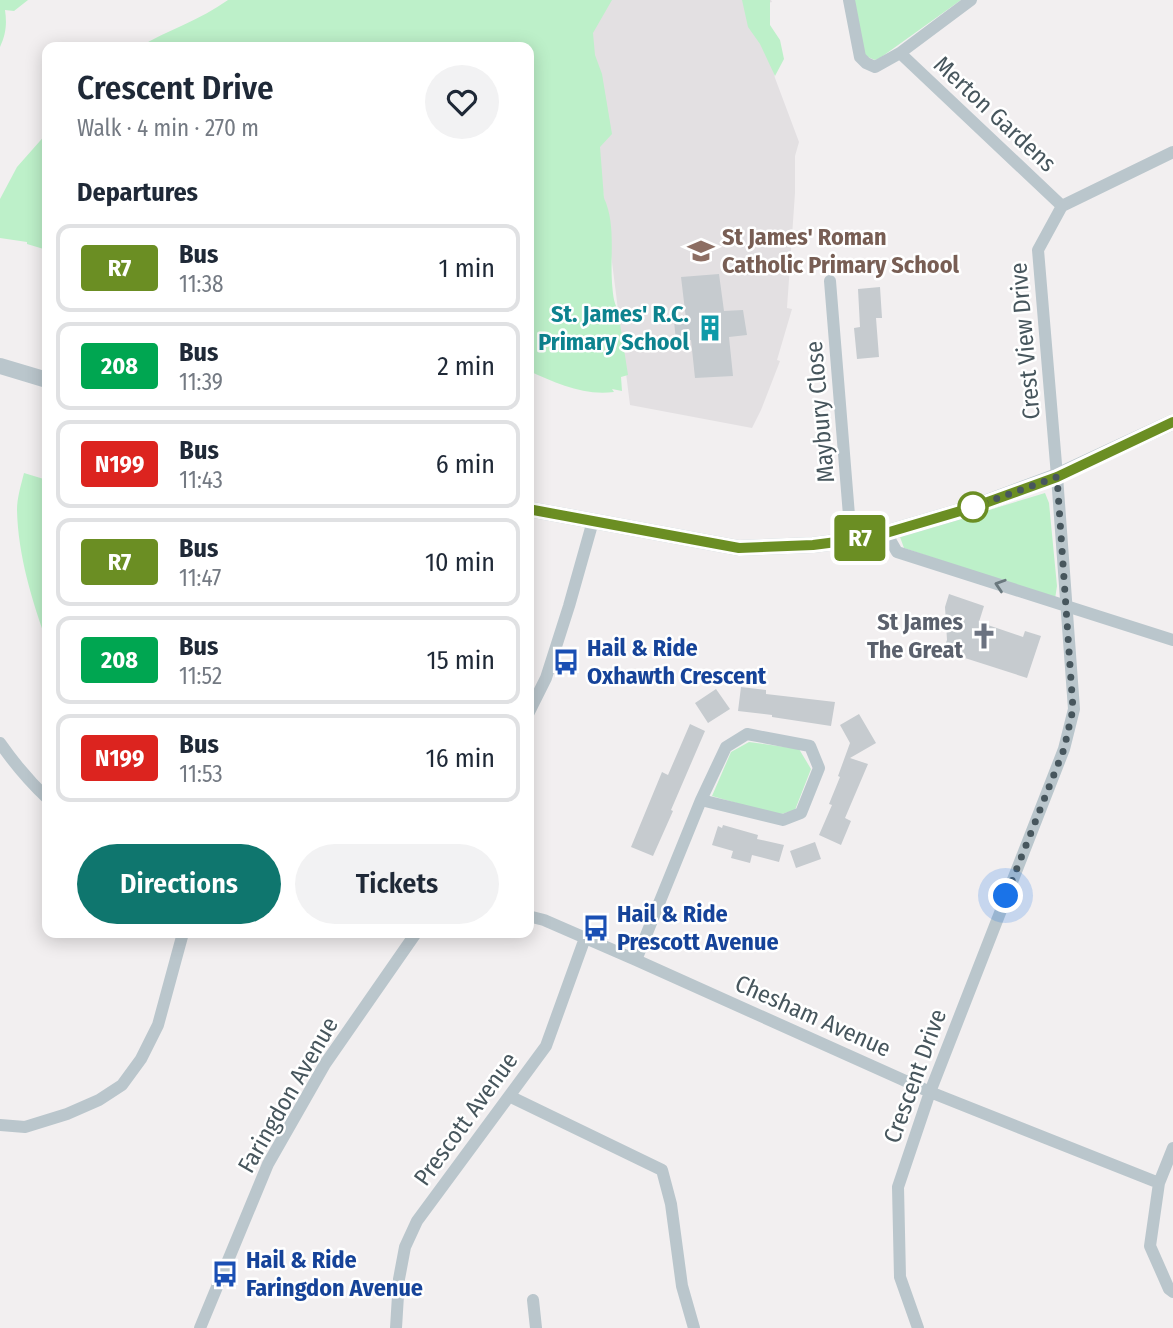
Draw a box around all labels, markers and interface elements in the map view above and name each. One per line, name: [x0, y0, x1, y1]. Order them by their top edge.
street label: Merton Gardens: [928, 50, 1062, 178]
button: heart: [425, 65, 499, 139]
text: Crescent Drive: [77, 68, 274, 108]
text: Walk · 4 min · 270 m: [77, 114, 259, 142]
text: Departures: [77, 177, 198, 208]
place label: St James' Roman Catholic Primary School: [722, 223, 959, 279]
school or university icon: St James' Roman Catholic Primary School: [686, 236, 716, 266]
text: Bus: [179, 239, 218, 270]
text: 1 min: [439, 253, 495, 284]
text: R7: [108, 254, 131, 282]
street label: Crest View Drive: [1004, 261, 1046, 421]
text: 11:38: [179, 270, 224, 298]
place label: St. James' R.C. Primary School: [538, 300, 689, 356]
building icon: St. James' R.C. Primary School: [695, 313, 725, 343]
text: Bus: [179, 337, 218, 368]
street label: Maybury Close: [800, 340, 840, 484]
text: 2 min: [437, 351, 495, 382]
text: 208: [101, 352, 138, 380]
text: 11:39: [179, 368, 223, 396]
text: Bus: [179, 435, 219, 466]
text: 6 min: [436, 449, 495, 480]
text: N199: [95, 450, 144, 478]
text: 11:43: [179, 466, 223, 494]
unlabelled marker: [958, 492, 988, 522]
line badge: R7: [828, 515, 892, 561]
text: R7: [848, 524, 872, 552]
text: Bus: [179, 533, 218, 564]
text: 10 min: [425, 547, 495, 578]
text: R7: [108, 548, 131, 576]
text: 11:47: [179, 564, 221, 592]
one-way arrow: [995, 579, 1007, 594]
place label: St James The Great: [867, 608, 964, 664]
church icon: St James The Great: [969, 621, 999, 651]
text: Bus: [179, 631, 218, 662]
place label: Hail & Ride Oxhawth Crescent: [587, 634, 767, 690]
text: 15 min: [427, 645, 495, 676]
text: 208: [101, 646, 138, 674]
bus stop icon: Hail & Ride Oxhawth Crescent: [551, 647, 581, 677]
text: 11:52: [179, 662, 222, 690]
text: Bus: [179, 729, 219, 760]
text: 16 min: [426, 743, 495, 774]
text: N199: [95, 744, 144, 772]
text: 11:53: [179, 760, 223, 788]
button: Directions: [77, 844, 281, 924]
button: Tickets: [295, 844, 499, 924]
your location: [988, 878, 1023, 913]
place label: Hail & Ride Prescott Avenue: [617, 900, 779, 956]
bus stop icon: Hail & Ride Prescott Avenue: [581, 913, 611, 943]
street label: Chesham Avenue: [731, 969, 895, 1063]
street label: Crescent Drive: [878, 1005, 952, 1147]
street label: Faringdon Avenue: [232, 1012, 344, 1178]
street label: Prescott Avenue: [408, 1047, 524, 1191]
place label: Hail & Ride Faringdon Avenue: [246, 1246, 423, 1302]
bus stop icon: Hail & Ride Faringdon Avenue: [210, 1259, 240, 1289]

